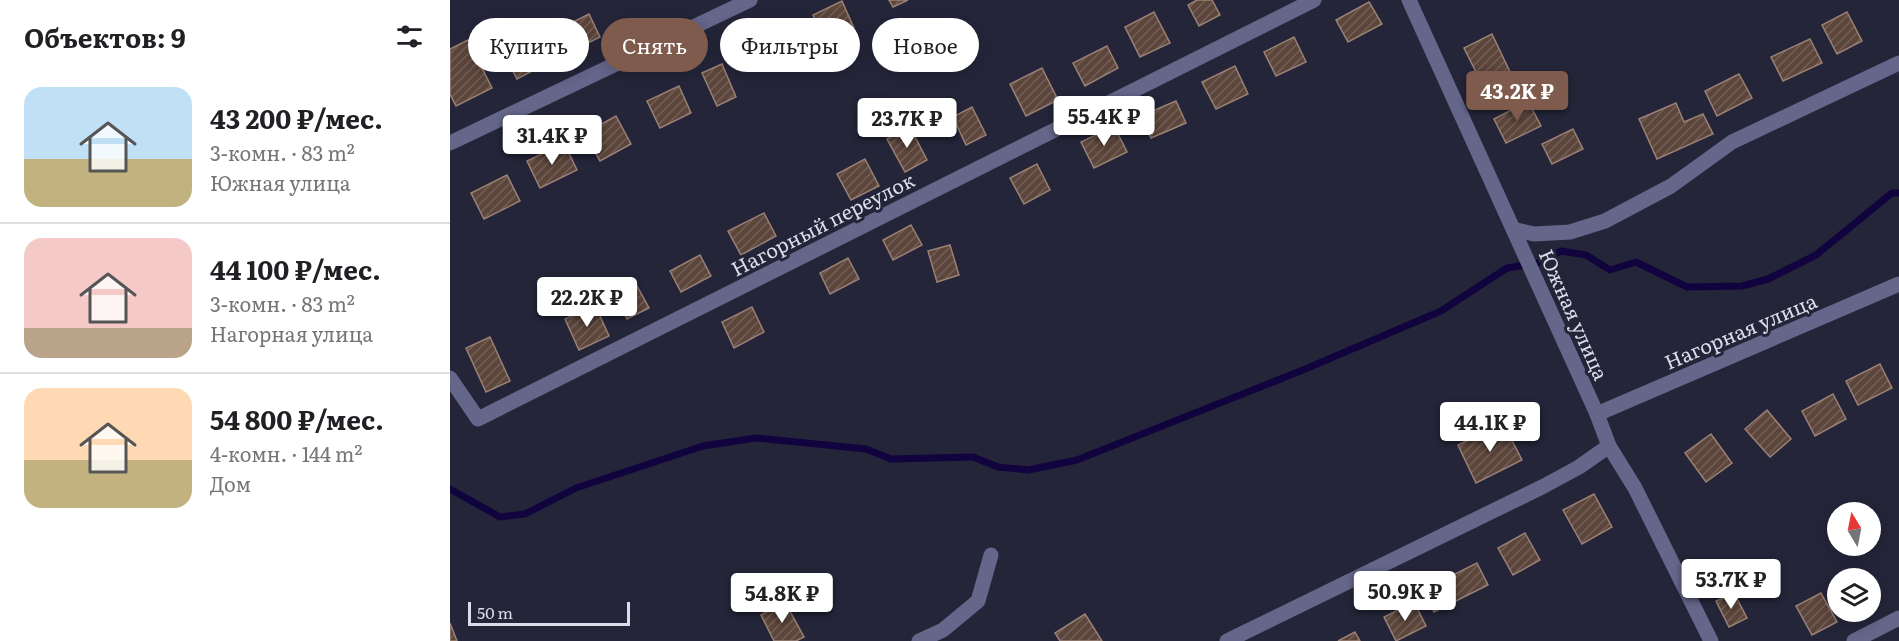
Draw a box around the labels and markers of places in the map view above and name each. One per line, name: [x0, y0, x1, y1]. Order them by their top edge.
pin: 43.2K ₽: [1462, 71, 1572, 122]
pin: 55.4K ₽: [1049, 96, 1159, 147]
pin: 23.7K ₽: [852, 98, 962, 149]
pin: 31.4K ₽: [497, 115, 607, 166]
pin: 22.2K ₽: [532, 277, 642, 328]
pin: 44.1K ₽: [1435, 402, 1545, 453]
pin: 53.7K ₽: [1676, 559, 1786, 610]
pin: 50.9K ₽: [1350, 571, 1460, 622]
pin: 54.8K ₽: [727, 573, 837, 624]

